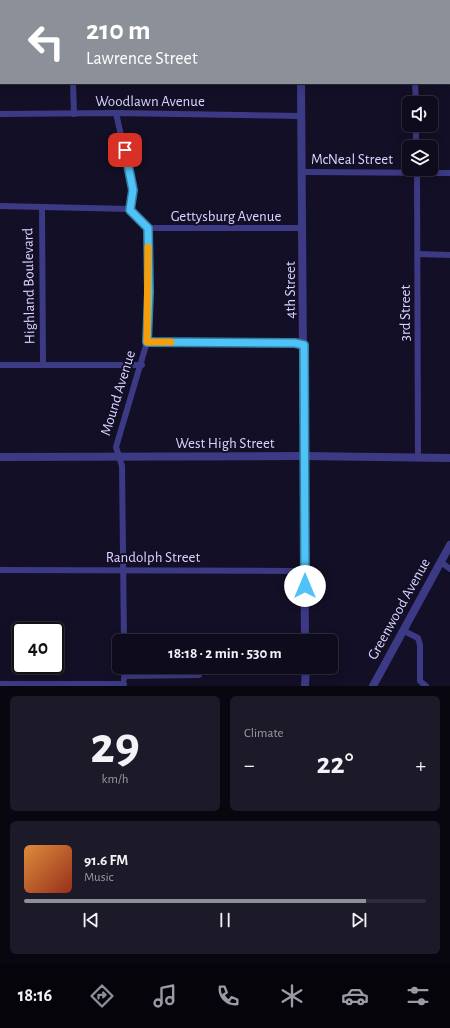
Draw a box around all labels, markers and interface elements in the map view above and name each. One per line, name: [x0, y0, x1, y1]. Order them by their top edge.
icon: left: [20, 16, 72, 68]
text: 210 m: [86, 17, 151, 45]
text: Lawrence Street: [86, 50, 198, 68]
street label: Woodlawn Avenue: [95, 94, 205, 109]
map controls: [402, 96, 438, 176]
button: sound: [402, 96, 438, 132]
pin: [108, 133, 142, 167]
icon: arrive: [114, 139, 136, 161]
button: layers: [402, 140, 438, 176]
street label: McNeal Street: [311, 152, 393, 167]
street label: Gettysburg Avenue: [171, 209, 281, 224]
street label: Highland Boulevard: [20, 227, 38, 344]
street label: 4th Street: [283, 261, 298, 319]
street label: 3rd Street: [398, 285, 413, 341]
street label: Mound Avenue: [98, 349, 138, 437]
street label: West High Street: [175, 436, 275, 451]
street label: Randolph Street: [106, 550, 201, 565]
street label: Greenwood Avenue: [365, 556, 433, 662]
position arrow: [284, 565, 326, 607]
speed limit sign: 40: [12, 622, 64, 674]
text: 18:18 · 2 min · 530 m: [168, 646, 282, 661]
text: 29: [90, 720, 140, 772]
text: Climate: [244, 727, 283, 740]
text: 22°: [316, 749, 354, 779]
text: −: [244, 754, 255, 776]
text: +: [415, 754, 426, 776]
text: km/h: [102, 773, 128, 786]
text: 91.6 FM: [84, 853, 128, 868]
text: Music: [84, 871, 114, 884]
icon: previous: [80, 909, 102, 931]
icon: pause: [214, 909, 236, 931]
icon: next: [348, 909, 370, 931]
icon: directions: [88, 982, 116, 1010]
icon: music: [151, 982, 179, 1010]
icon: phone: [214, 982, 242, 1010]
icon: climate: [278, 982, 306, 1010]
icon: car: [341, 982, 369, 1010]
icon: filters: [404, 982, 432, 1010]
text: 18:16: [18, 987, 52, 1005]

